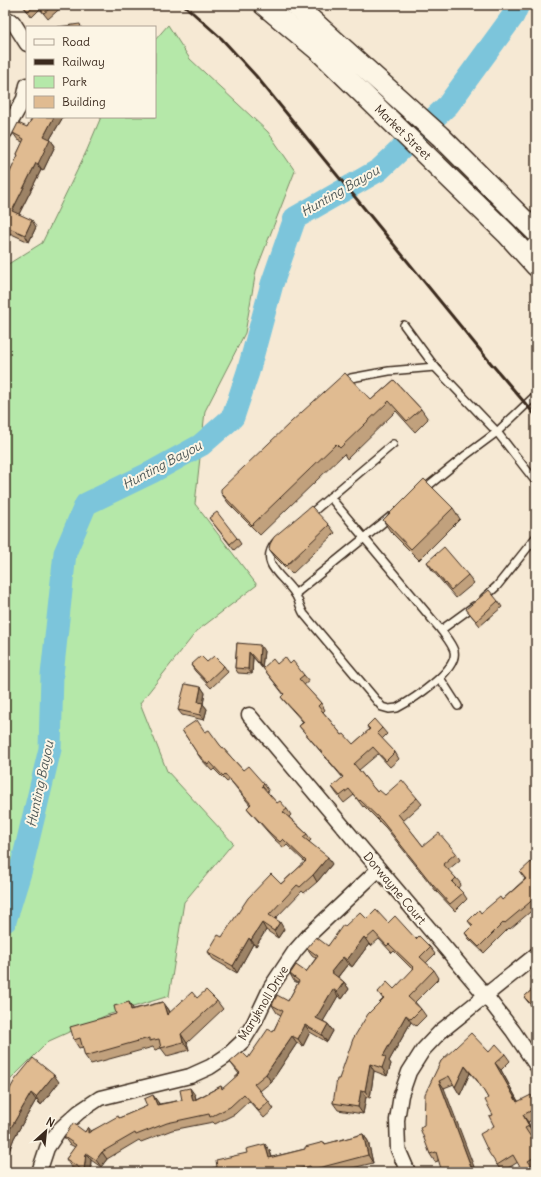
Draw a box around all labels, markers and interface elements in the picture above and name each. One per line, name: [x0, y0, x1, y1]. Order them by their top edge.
legend: [26, 26, 156, 118]
text: Road: [62, 34, 90, 49]
text: Railway: [62, 54, 105, 69]
text: Park: [62, 74, 87, 89]
text: Building: [62, 94, 106, 109]
street label: Market Street: [372, 101, 434, 163]
water label: Hunting Bayou: [298, 161, 383, 220]
water label: Hunting Bayou: [119, 436, 206, 493]
water label: Hunting Bayou: [23, 738, 58, 829]
street label: Dorwayne Court: [360, 849, 430, 927]
street label: Maryknoll Drive: [235, 963, 291, 1043]
north arrow: [26, 1111, 66, 1151]
text: N: [44, 1114, 57, 1130]

